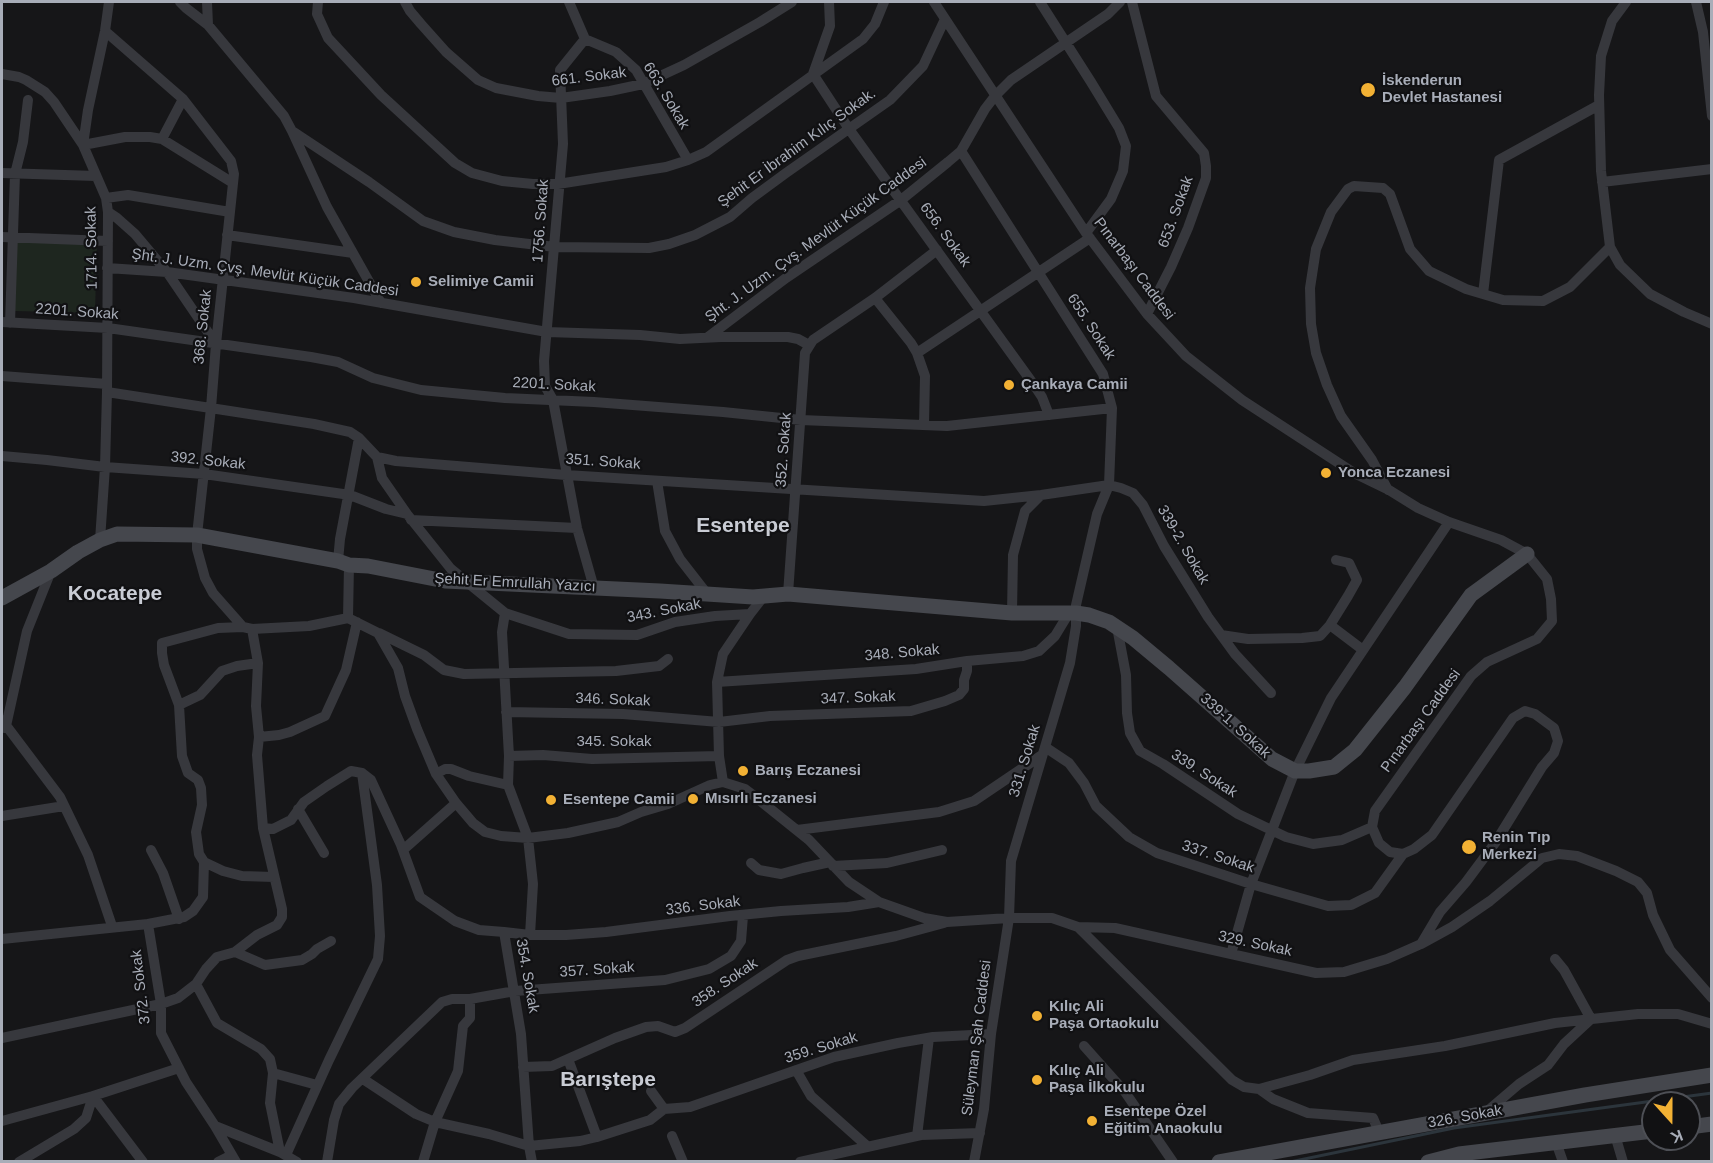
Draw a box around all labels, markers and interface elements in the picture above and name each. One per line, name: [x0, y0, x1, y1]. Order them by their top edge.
street label: 663. Sokak: [639, 59, 693, 133]
street label: 661. Sokak: [551, 63, 627, 91]
place label: İskenderun Devlet Hastanesi: [1382, 72, 1502, 107]
marker: İskenderun Devlet Hastanesi: [1359, 81, 1377, 99]
street label: Şehit Er İbrahim Kılıç Sokak.: [714, 85, 880, 211]
street label: Şht. J. Uzm. Çvş. Mevlüt Küçük Caddesi: [702, 154, 930, 326]
street label: 653. Sokak: [1155, 174, 1197, 250]
street label: 1756. Sokak: [529, 179, 553, 263]
street label: 656. Sokak: [916, 199, 974, 271]
street label: 1714. Sokak: [82, 206, 102, 290]
street label: Pınarbaşı Caddesi: [1090, 214, 1178, 324]
street label: Şht. J. Uzm. Çvş. Mevlüt Küçük Caddesi: [130, 245, 400, 301]
place label: Selimiye Camii: [428, 273, 534, 291]
marker: Selimiye Camii: [409, 275, 423, 289]
street label: 368. Sokak: [190, 289, 216, 365]
street label: 655. Sokak: [1063, 291, 1119, 363]
street label: 2201. Sokak: [35, 300, 119, 324]
street label: 2201. Sokak: [512, 374, 596, 396]
place label: Çankaya Camii: [1021, 376, 1128, 394]
marker: Çankaya Camii: [1002, 378, 1016, 392]
street label: 352. Sokak: [772, 412, 796, 488]
street label: 392. Sokak: [170, 448, 246, 474]
street label: 351. Sokak: [565, 450, 641, 474]
place label: Yonca Eczanesi: [1338, 464, 1450, 482]
marker: Yonca Eczanesi: [1319, 466, 1333, 480]
street label: 339-2. Sokak: [1153, 502, 1213, 588]
district label: Esentepe: [696, 513, 790, 539]
street label: Şehit Er Emrullah Yazıcı: [434, 570, 596, 596]
district label: Kocatepe: [68, 581, 162, 607]
street label: 343. Sokak: [625, 595, 703, 627]
street label: 348. Sokak: [864, 641, 940, 665]
street label: Pınarbaşı Caddesi: [1377, 666, 1465, 776]
street label: 347. Sokak: [820, 688, 896, 708]
street label: 346. Sokak: [575, 690, 651, 710]
street label: 339-1. Sokak: [1196, 690, 1274, 762]
street label: 331. Sokak: [1005, 722, 1045, 800]
street label: 345. Sokak: [576, 733, 652, 751]
street label: 339. Sokak: [1168, 746, 1240, 802]
place label: Barış Eczanesi: [755, 762, 861, 780]
marker: Barış Eczanesi: [736, 764, 750, 778]
place label: Mısırlı Eczanesi: [705, 790, 817, 808]
place label: Esentepe Camii: [563, 791, 675, 809]
marker: Mısırlı Eczanesi: [686, 792, 700, 806]
marker: Esentepe Camii: [544, 793, 558, 807]
place label: Renin Tıp Merkezi: [1482, 829, 1550, 864]
street label: 337. Sokak: [1180, 837, 1256, 877]
marker: Renin Tıp Merkezi: [1460, 838, 1478, 856]
street label: 336. Sokak: [665, 892, 741, 920]
street label: 329. Sokak: [1216, 927, 1294, 961]
street label: 354. Sokak: [512, 937, 542, 1015]
street label: 372. Sokak: [127, 949, 155, 1025]
street label: 358. Sokak: [689, 955, 761, 1011]
street label: 357. Sokak: [559, 958, 635, 982]
street label: Süleyman Şah Caddesi: [959, 959, 995, 1117]
place label: Kılıç Ali Paşa Ortaokulu: [1049, 998, 1159, 1033]
marker: Kılıç Ali Paşa Ortaokulu: [1030, 1009, 1044, 1023]
street label: 359. Sokak: [782, 1028, 860, 1068]
place label: Kılıç Ali Paşa İlkokulu: [1049, 1062, 1145, 1097]
district label: Barıştepe: [560, 1067, 656, 1093]
marker: Kılıç Ali Paşa İlkokulu: [1030, 1073, 1044, 1087]
north arrow: [1641, 1091, 1701, 1151]
street label: 326. Sokak: [1426, 1102, 1504, 1132]
place label: Esentepe Özel Eğitim Anaokulu: [1104, 1103, 1222, 1138]
marker: Esentepe Özel Eğitim Anaokulu: [1085, 1114, 1099, 1128]
text: K: [1668, 1126, 1685, 1146]

